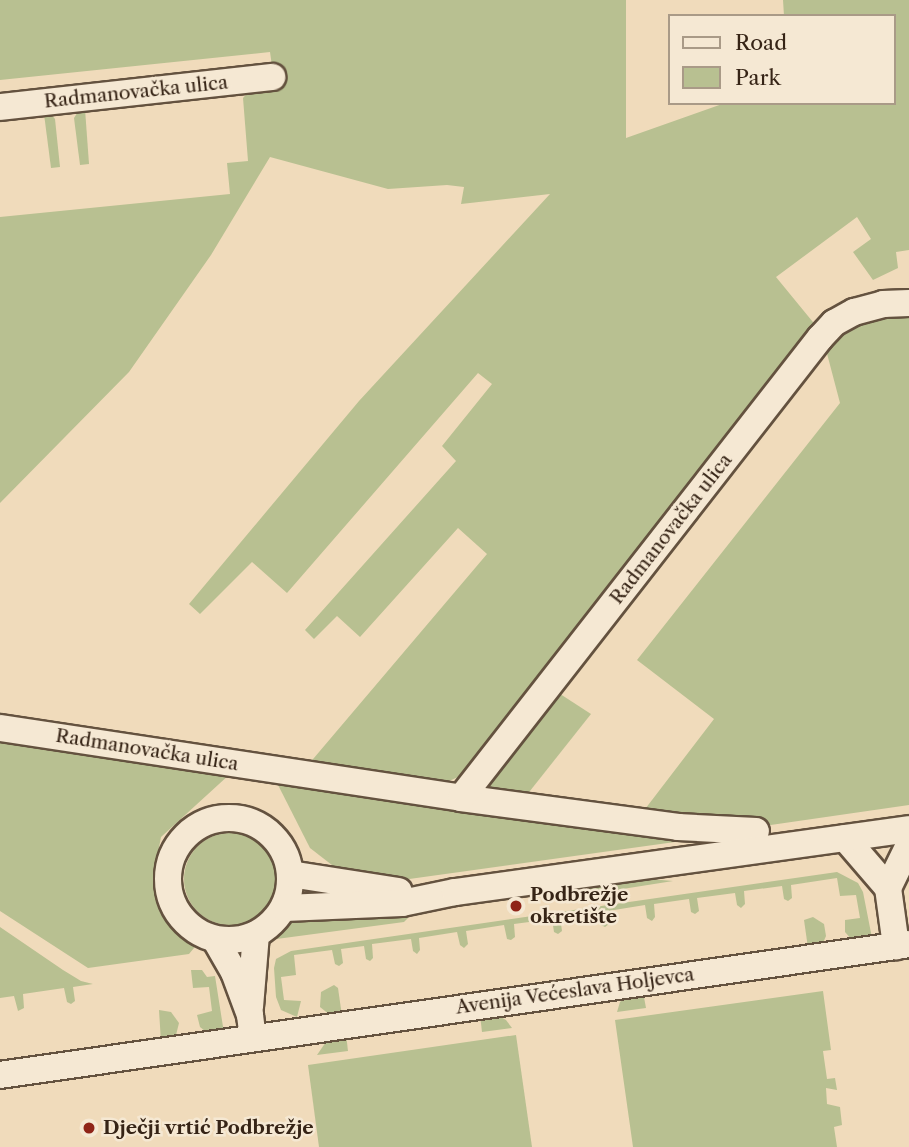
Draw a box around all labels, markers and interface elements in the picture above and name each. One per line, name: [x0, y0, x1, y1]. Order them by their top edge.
legend: [668, 14, 895, 105]
text: Road: [735, 30, 787, 55]
text: Park: [735, 65, 781, 90]
street label: Radmanovačka ulica: [43, 71, 229, 113]
street label: Radmanovačka ulica: [605, 449, 737, 609]
street label: Radmanovačka ulica: [54, 724, 240, 776]
place label: Podbrežje okretište: [530, 884, 628, 928]
marker: Podbrežje okretište: [508, 898, 524, 914]
street label: Avenija Većeslava Holjevca: [454, 963, 696, 1019]
place label: Dječji vrtić Podbrežje: [103, 1117, 314, 1139]
marker: Dječji vrtić Podbrežje: [81, 1120, 97, 1136]

